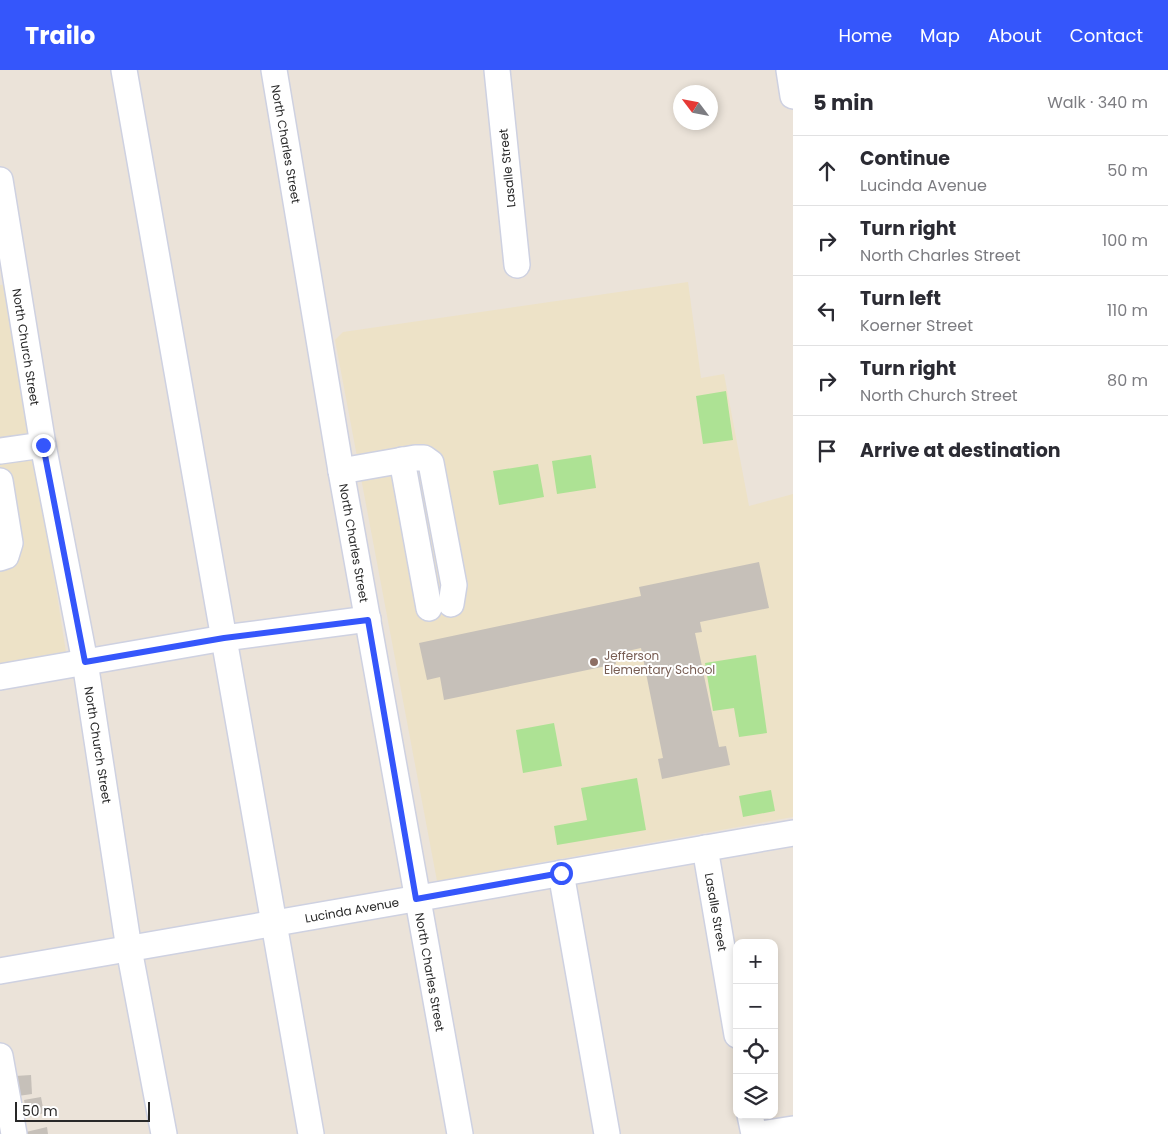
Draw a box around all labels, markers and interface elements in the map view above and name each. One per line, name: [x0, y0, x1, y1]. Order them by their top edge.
text: Trailo: [25, 19, 95, 52]
text: Home: [838, 23, 892, 48]
text: Map: [920, 23, 960, 48]
text: About: [988, 23, 1042, 48]
text: Contact: [1070, 23, 1143, 48]
street label: North Charles Street: [267, 83, 305, 205]
north arrow: [673, 85, 718, 130]
text: 5 min: [813, 88, 874, 117]
text: Walk · 340 m: [1047, 91, 1148, 114]
street label: Lasalle Street: [494, 128, 520, 208]
text: Continue: [860, 145, 950, 172]
icon: ahead: [813, 157, 841, 185]
text: 50 m: [1107, 159, 1148, 182]
text: Lucinda Avenue: [860, 174, 987, 197]
text: Turn right: [860, 215, 956, 242]
icon: right: [813, 227, 841, 255]
text: 100 m: [1102, 229, 1148, 252]
text: North Charles Street: [860, 244, 1021, 267]
text: Turn left: [860, 285, 941, 312]
street label: North Church Street: [8, 287, 44, 407]
icon: left: [813, 297, 841, 325]
text: 110 m: [1107, 299, 1148, 322]
text: Koerner Street: [860, 314, 973, 337]
text: Turn right: [860, 355, 956, 382]
icon: right: [813, 367, 841, 395]
text: 80 m: [1107, 369, 1148, 392]
text: North Church Street: [860, 384, 1018, 407]
route end: [32, 434, 55, 457]
icon: arrive: [813, 437, 841, 465]
text: Arrive at destination: [860, 437, 1061, 464]
street label: North Charles Street: [335, 482, 373, 604]
place label: Jefferson Elementary School: [604, 647, 715, 678]
marker: Jefferson Elementary School: [588, 656, 600, 668]
street label: North Church Street: [80, 685, 116, 805]
route start: [550, 862, 573, 885]
street label: Lasalle Street: [701, 871, 731, 953]
street label: Lucinda Avenue: [304, 893, 400, 927]
street label: North Charles Street: [411, 911, 449, 1033]
map controls: [733, 939, 778, 1119]
button: +: [733, 939, 778, 984]
button: −: [733, 984, 778, 1029]
button: locate: [733, 1029, 778, 1074]
button: layers: [733, 1074, 778, 1119]
scale bar: [15, 1099, 150, 1122]
text: 50 m: [22, 1101, 58, 1121]

